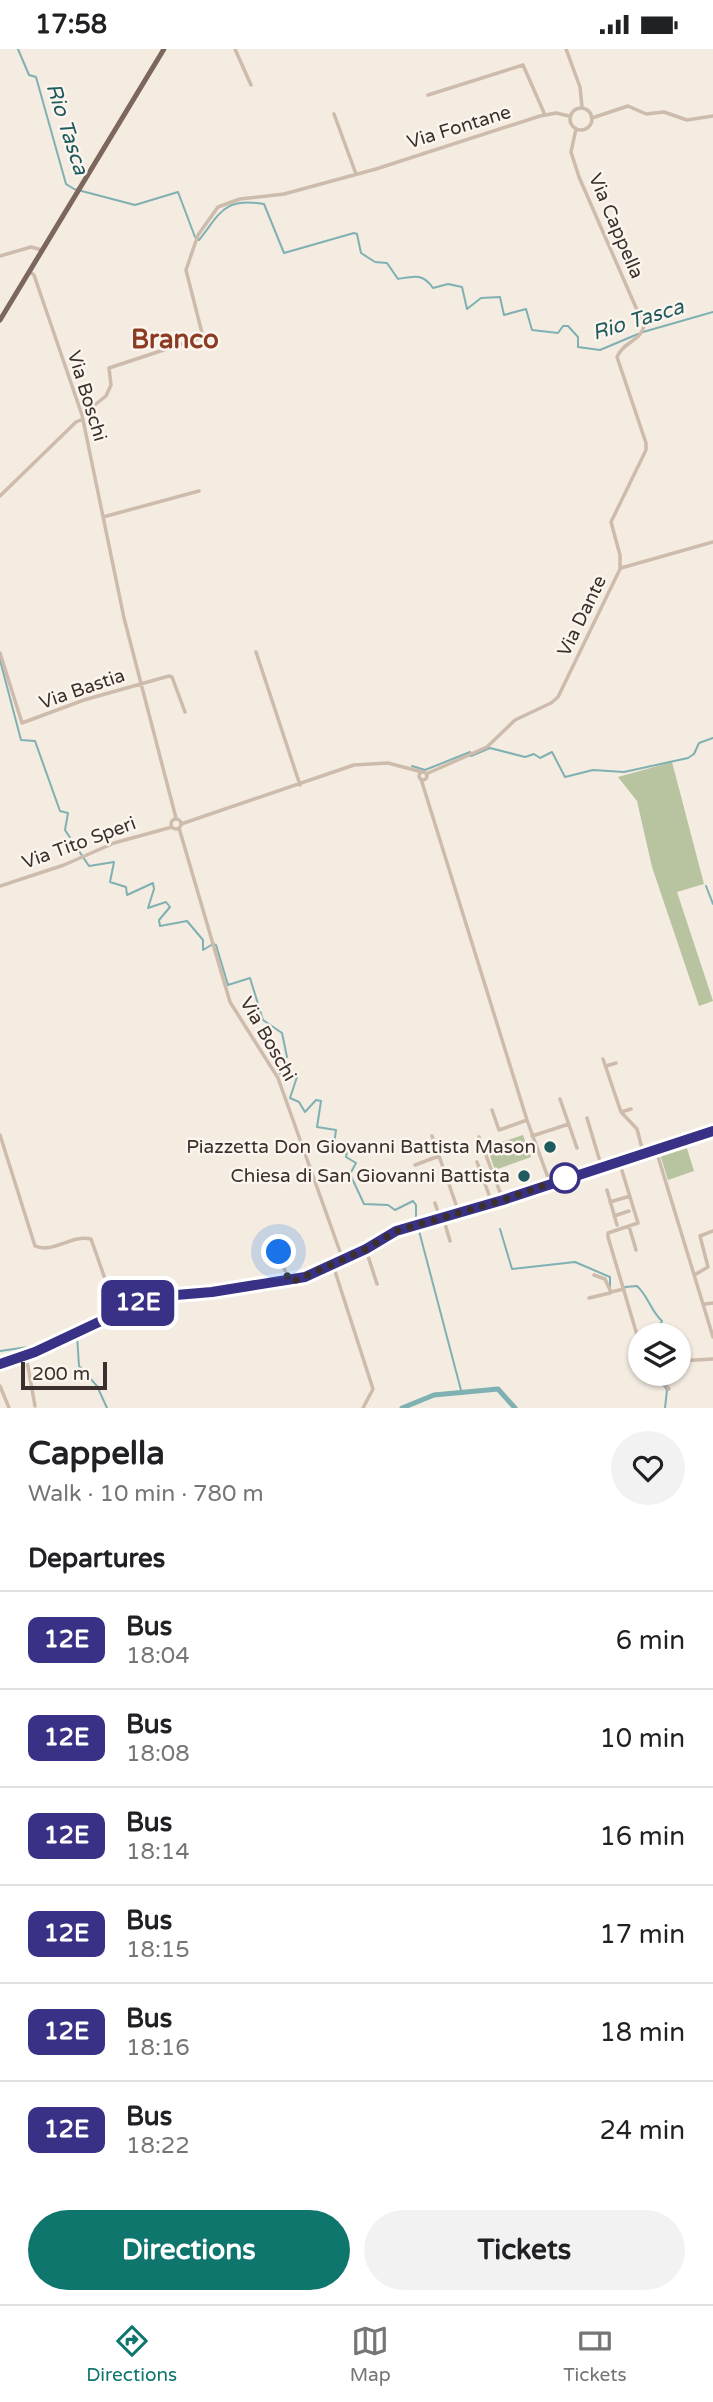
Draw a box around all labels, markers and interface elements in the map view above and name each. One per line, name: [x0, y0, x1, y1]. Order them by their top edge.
text: 17:58: [35, 9, 107, 40]
water label: Rio Tasca: [41, 80, 94, 179]
street label: Via Fontane: [404, 101, 514, 153]
street label: Via Cappella: [584, 170, 648, 282]
water label: Rio Tasca: [589, 294, 688, 346]
district label: Branco: [131, 324, 219, 355]
street label: Via Boschi: [63, 348, 111, 444]
street label: Via Dante: [553, 572, 611, 660]
street label: Via Bastia: [36, 664, 128, 714]
street label: Via Tito Speri: [19, 812, 139, 874]
street label: Via Boschi: [235, 993, 301, 1085]
place label: Piazzetta Don Giovanni Battista Mason: [186, 1136, 536, 1158]
marker: Piazzetta Don Giovanni Battista Mason: [542, 1139, 558, 1155]
unlabelled marker: [550, 1163, 580, 1193]
place label: Chiesa di San Giovanni Battista: [231, 1165, 510, 1187]
marker: Chiesa di San Giovanni Battista: [516, 1168, 532, 1184]
your location: [261, 1234, 296, 1269]
line badge: 12E: [98, 1280, 178, 1326]
text: 12E: [115, 1288, 161, 1317]
map controls: [628, 1323, 691, 1386]
button: layers: [628, 1323, 691, 1386]
scale bar: [21, 1359, 107, 1391]
text: 200 m: [32, 1363, 90, 1385]
button: heart: [611, 1431, 685, 1505]
text: Cappella: [28, 1434, 165, 1473]
text: Walk · 10 min · 780 m: [28, 1480, 264, 1508]
text: Departures: [28, 1543, 165, 1574]
text: Bus: [126, 1611, 172, 1642]
text: 12E: [44, 1625, 89, 1654]
text: 6 min: [616, 1625, 685, 1656]
text: 18:04: [126, 1642, 190, 1670]
text: Bus: [126, 1709, 172, 1740]
text: 12E: [44, 1723, 89, 1752]
text: 10 min: [599, 1723, 685, 1754]
text: 18:08: [126, 1740, 190, 1768]
text: Bus: [126, 1807, 172, 1838]
text: 12E: [44, 1821, 89, 1850]
text: 16 min: [599, 1821, 685, 1852]
text: 18:14: [126, 1838, 190, 1866]
text: Bus: [126, 1905, 172, 1936]
text: 12E: [44, 1919, 89, 1948]
text: 17 min: [599, 1919, 685, 1950]
text: 18:15: [126, 1936, 190, 1964]
text: Bus: [126, 2003, 172, 2034]
text: 12E: [44, 2017, 89, 2046]
text: 18 min: [599, 2017, 685, 2048]
text: 18:16: [126, 2034, 190, 2062]
text: Bus: [126, 2101, 172, 2132]
text: 12E: [44, 2115, 89, 2144]
text: 24 min: [599, 2115, 685, 2146]
text: 18:22: [126, 2132, 190, 2160]
button: Directions: [28, 2210, 350, 2290]
button: Tickets: [364, 2210, 685, 2290]
tab: Directions: [86, 2322, 177, 2386]
tab: Map: [350, 2322, 391, 2386]
tab: Tickets: [563, 2322, 627, 2386]

